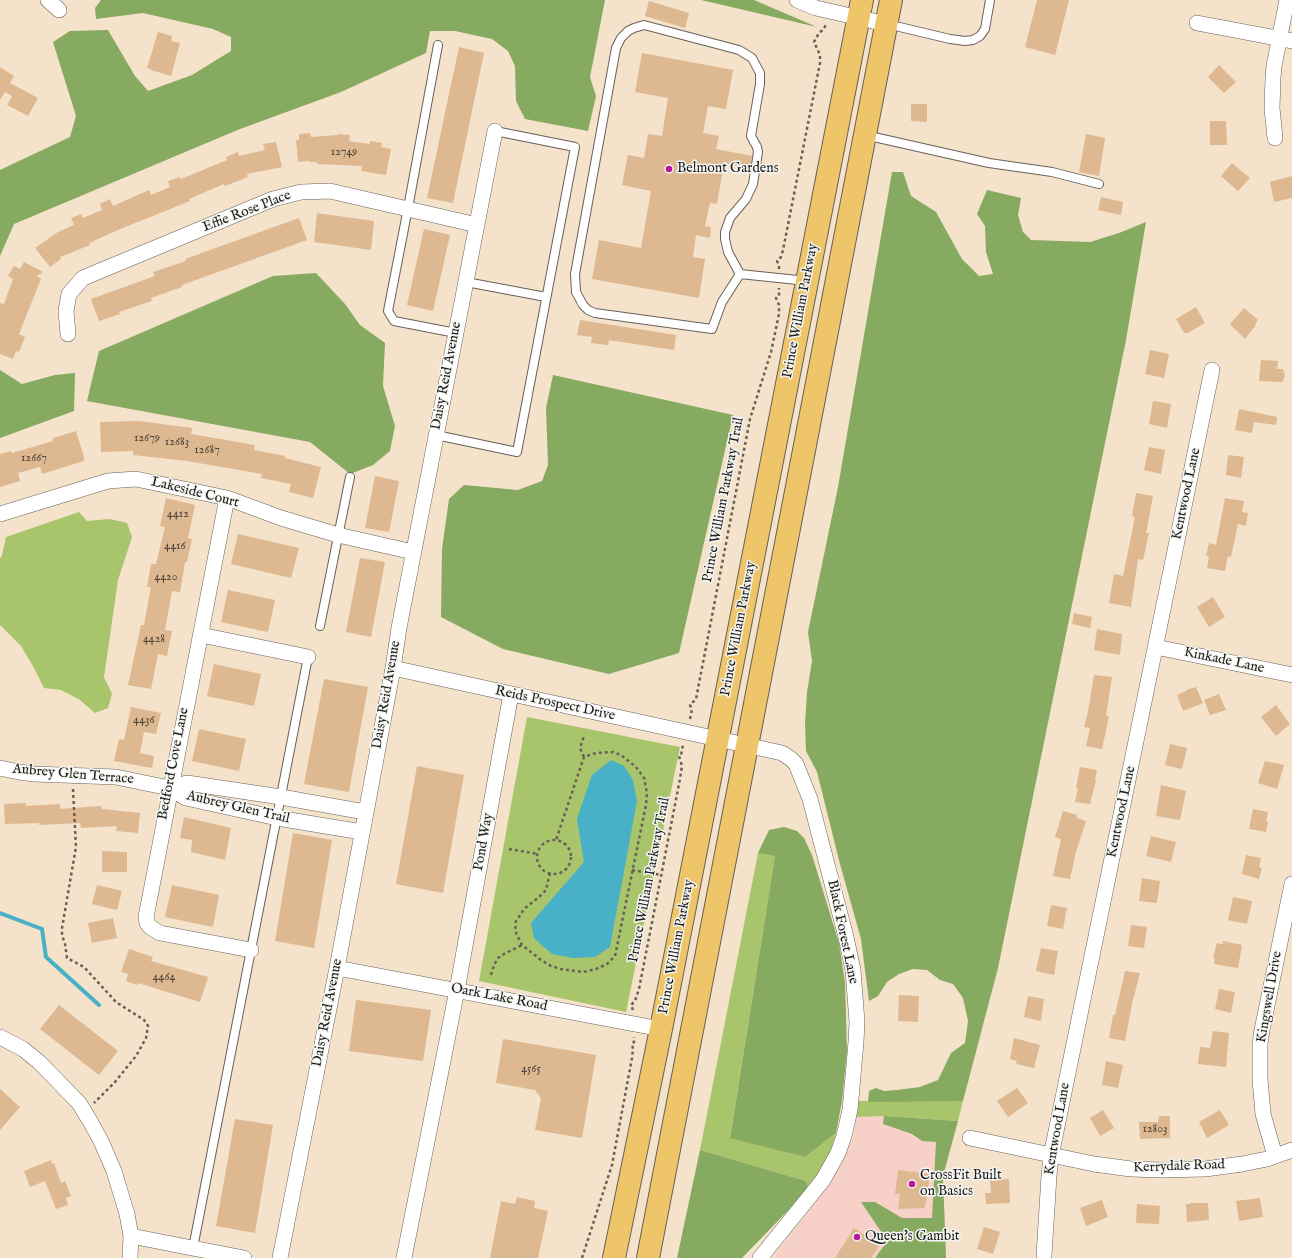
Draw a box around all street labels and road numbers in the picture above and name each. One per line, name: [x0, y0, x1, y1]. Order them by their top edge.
street label: Effie Rose Place: [201, 187, 293, 237]
street label: Prince William Parkway: [780, 242, 822, 380]
street label: Daisy Reid Avenue: [428, 320, 466, 432]
street label: Prince William Parkway Trail: [700, 416, 748, 584]
street label: Kentwood Lane: [1169, 447, 1205, 541]
street label: Lakeside Court: [149, 474, 241, 512]
street label: Prince William Parkway: [718, 560, 760, 698]
street label: Daisy Reid Avenue: [369, 639, 405, 751]
street label: Kinkade Lane: [1182, 644, 1266, 678]
street label: Reids Prospect Drive: [493, 683, 617, 725]
street label: Bedford Cove Lane: [155, 706, 193, 822]
street label: Aubrey Glen Terrace: [12, 761, 134, 789]
street label: Kentwood Lane: [1104, 765, 1140, 859]
street label: Aubrey Glen Trail: [185, 788, 291, 828]
street label: Prince William Parkway Trail: [626, 796, 674, 964]
street label: Pond Way: [471, 812, 497, 872]
street label: Prince William Parkway: [656, 878, 698, 1016]
street label: Black Forest Lane: [823, 878, 861, 986]
street label: Kingswell Drive: [1254, 950, 1286, 1044]
street label: Daisy Reid Avenue: [309, 957, 347, 1069]
street label: Oark Lake Road: [449, 980, 549, 1016]
street label: Kentwood Lane: [1042, 1082, 1074, 1176]
street label: Kerrydale Road: [1133, 1157, 1225, 1177]

